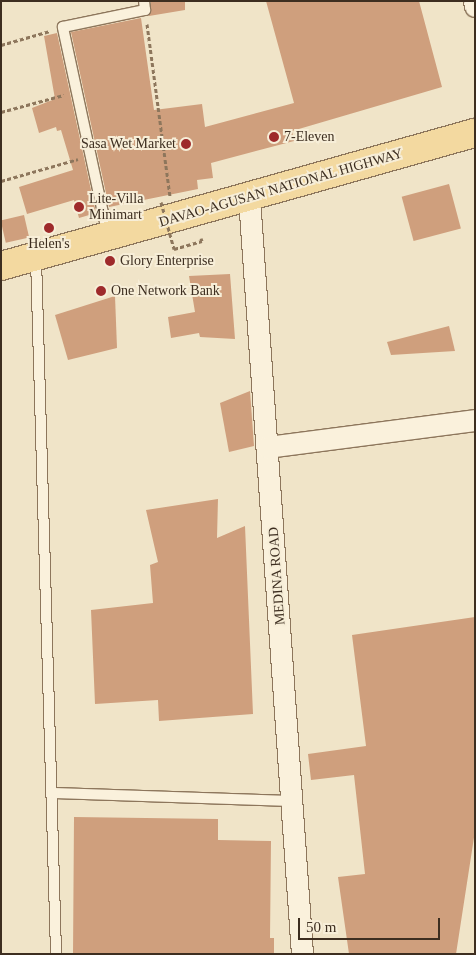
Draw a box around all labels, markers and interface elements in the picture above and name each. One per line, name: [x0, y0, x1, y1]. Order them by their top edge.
place label: 7-Eleven: [284, 129, 335, 145]
marker: 7-Eleven: [268, 131, 280, 143]
place label: Sasa Wet Market: [81, 136, 176, 152]
marker: Sasa Wet Market: [180, 138, 192, 150]
street label: DAVAO-AGUSAN NATIONAL HIGHWAY: [157, 145, 405, 231]
place label: Lite-Villa Minimart: [89, 191, 143, 223]
marker: Lite-Villa Minimart: [73, 201, 85, 213]
marker: Helen's: [43, 222, 55, 234]
place label: Helen's: [28, 236, 70, 252]
place label: Glory Enterprise: [120, 253, 214, 269]
marker: Glory Enterprise: [104, 255, 116, 267]
place label: One Network Bank: [111, 283, 220, 299]
marker: One Network Bank: [95, 285, 107, 297]
street label: MEDINA ROAD: [265, 526, 289, 626]
scale bar: [301, 908, 444, 940]
text: 50 m: [306, 919, 336, 935]

